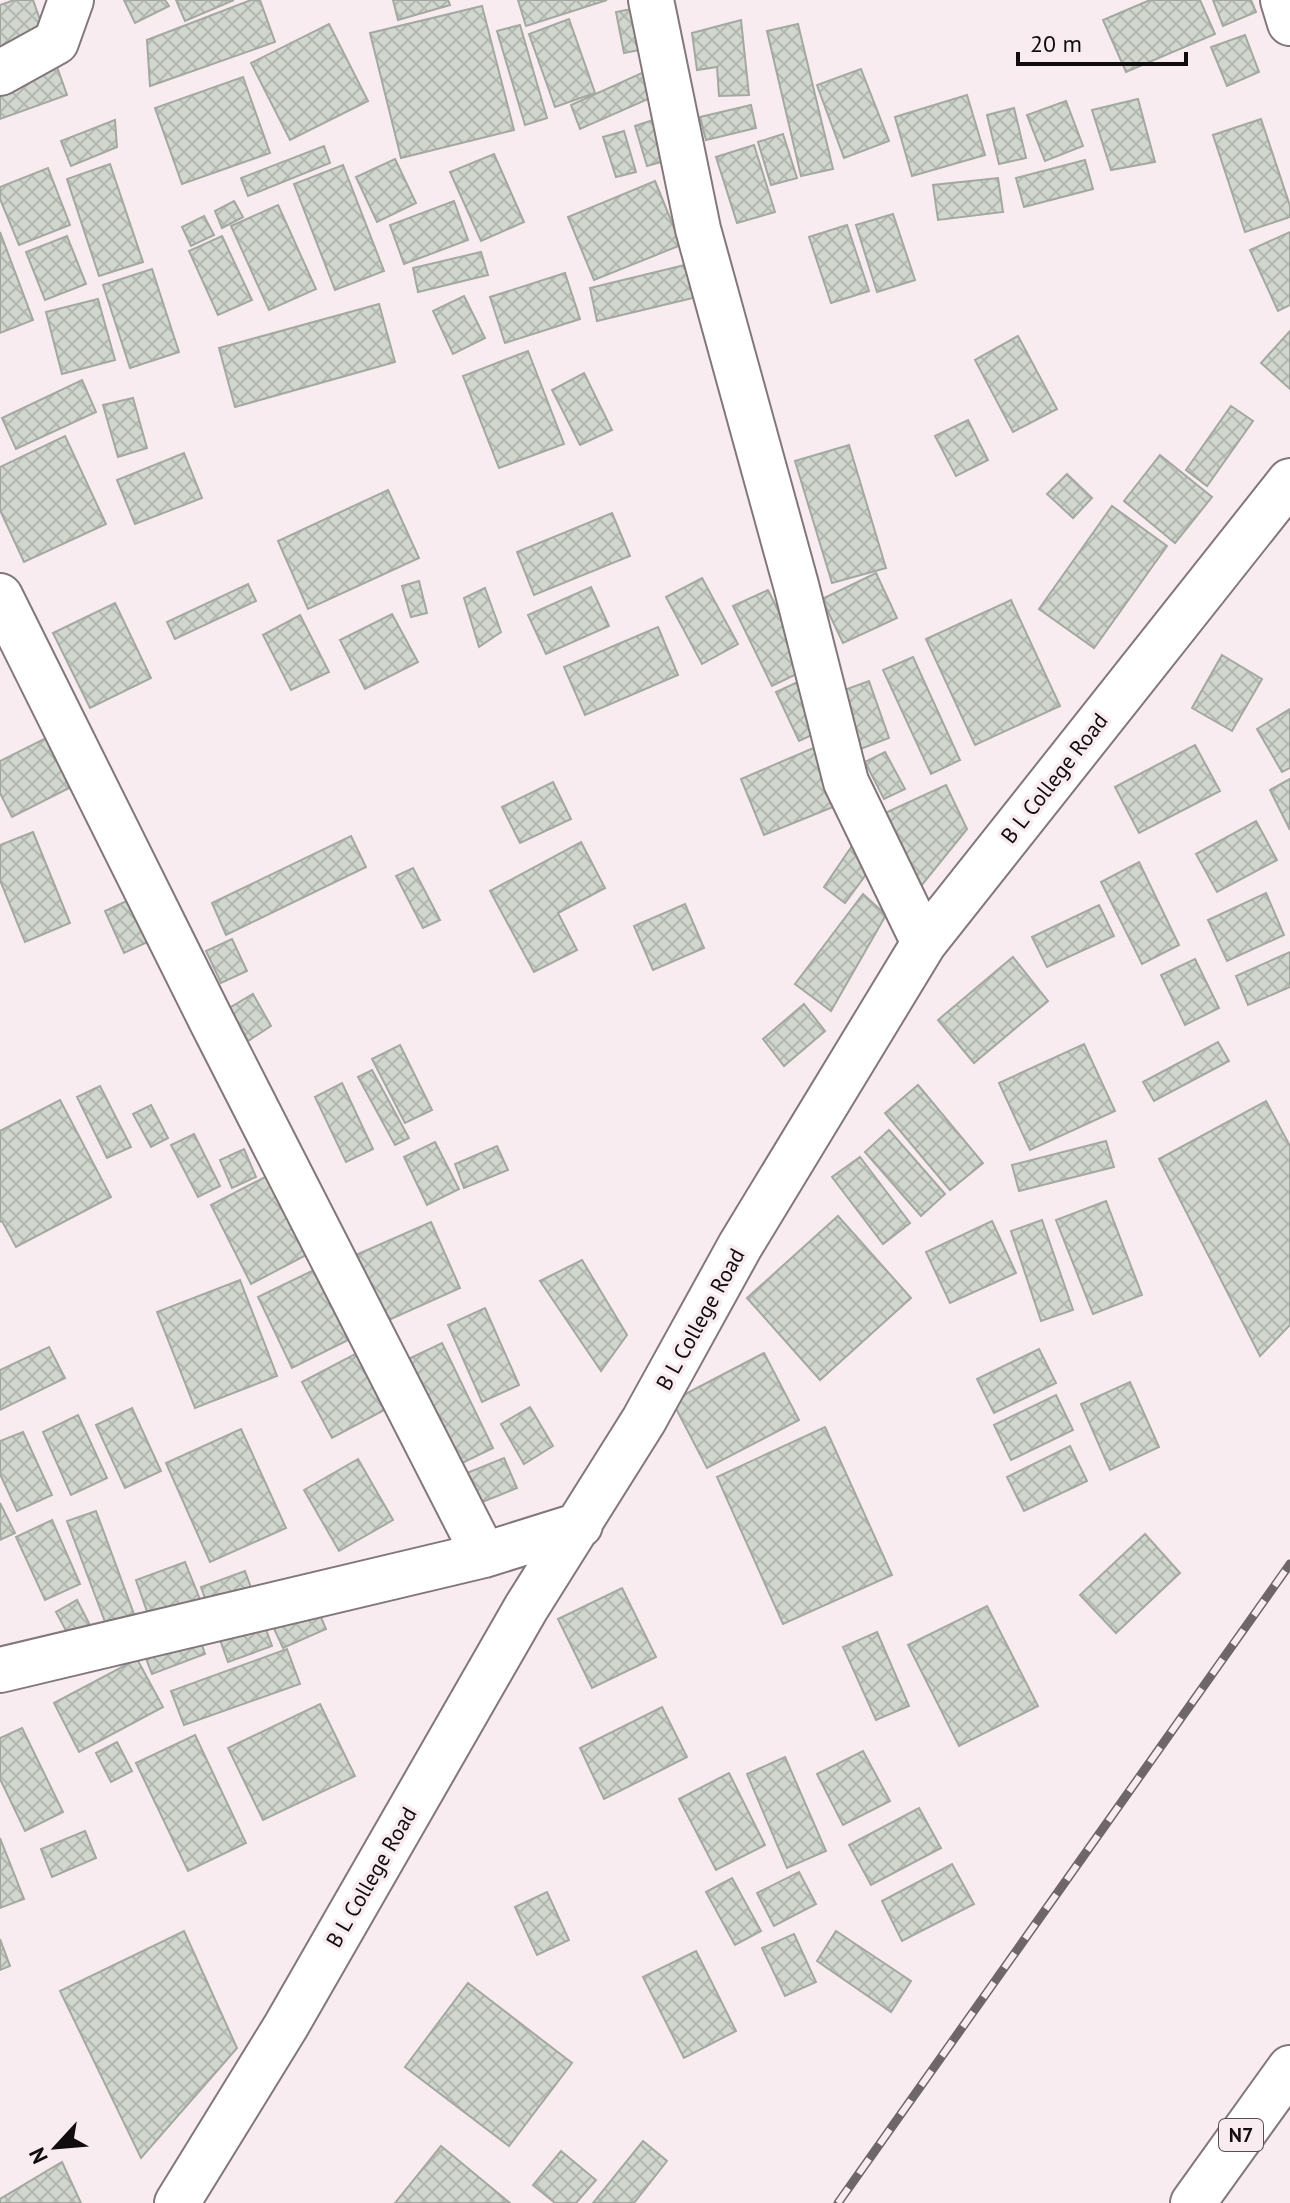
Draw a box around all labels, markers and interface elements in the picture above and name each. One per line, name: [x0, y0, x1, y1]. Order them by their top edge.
scale bar: [1018, 16, 1186, 66]
text: 20 m: [1030, 28, 1082, 59]
street label: B L College Road: [994, 707, 1114, 849]
street label: B L College Road: [649, 1243, 751, 1395]
street label: B L College Road: [319, 1802, 423, 1952]
north arrow: [16, 2107, 96, 2187]
road number: N7: [1219, 2119, 1263, 2151]
text: N: [22, 2143, 54, 2168]

